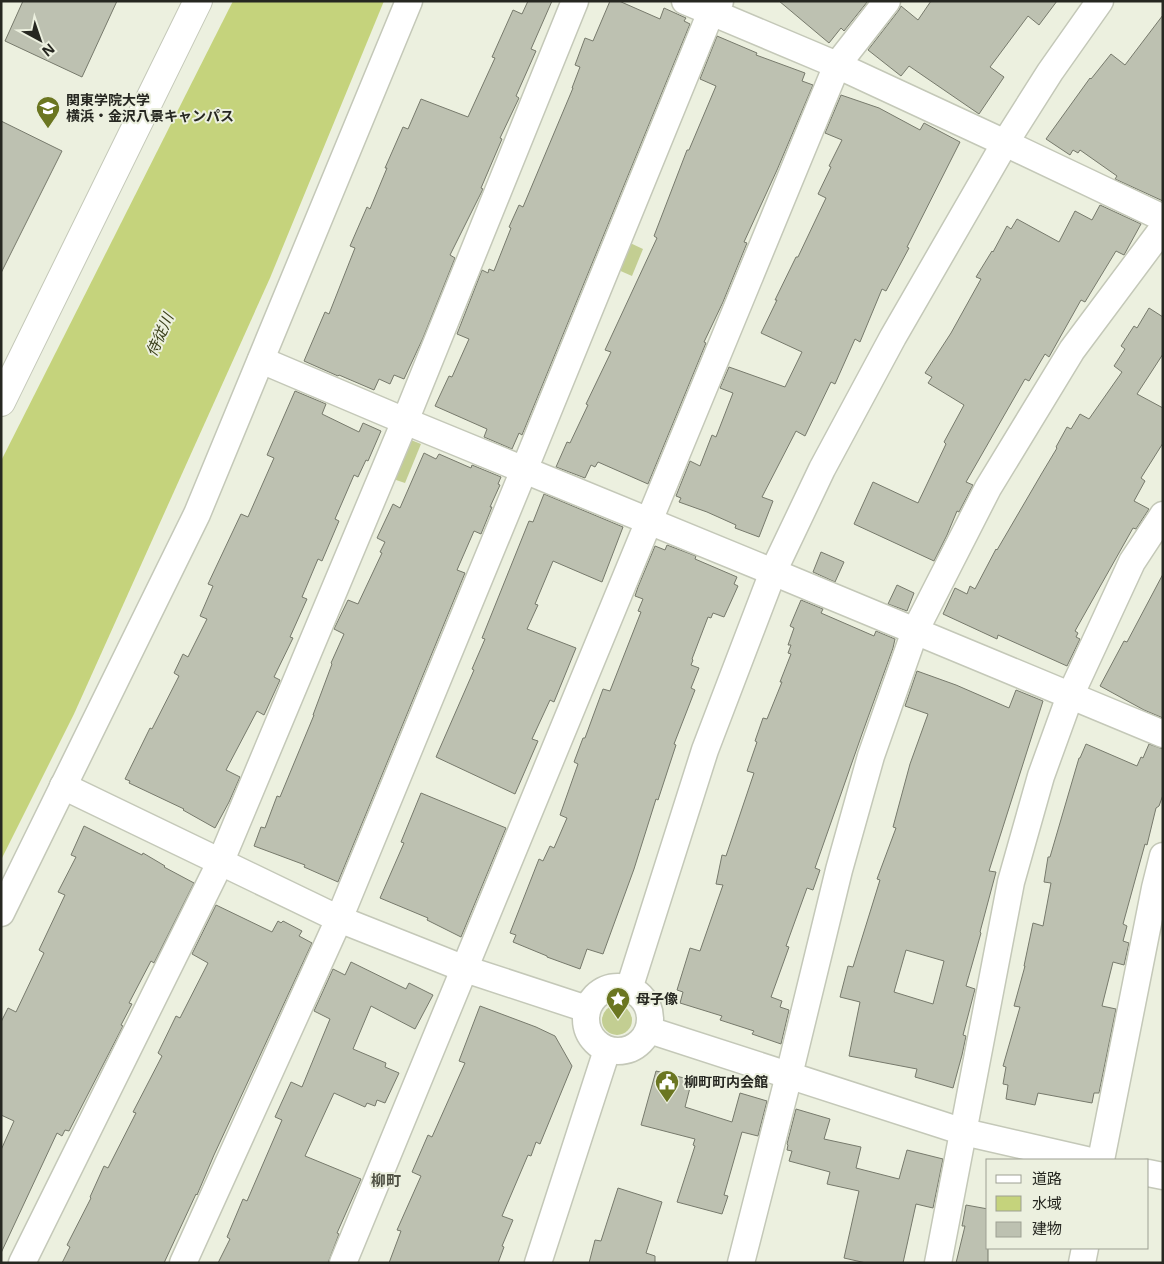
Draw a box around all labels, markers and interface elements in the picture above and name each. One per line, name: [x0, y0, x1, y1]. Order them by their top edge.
north arrow: [15, 15, 65, 65]
text: N: [38, 39, 59, 61]
place label: 関東学院大学 横浜・金沢八景キャンパス: [66, 90, 234, 125]
school or university icon: 関東学院大学 横浜・金沢八景キャンパス: [35, 95, 61, 129]
water label: 侍従川: [141, 308, 178, 359]
place icon: 母子像: [605, 986, 631, 1020]
place label: 母子像: [636, 989, 678, 1008]
public building icon: 柳町町内会館: [654, 1069, 680, 1103]
place label: 柳町町内会館: [684, 1072, 768, 1091]
legend: [986, 1159, 1149, 1249]
text: 道路: [1032, 1168, 1062, 1188]
district label: 柳町: [371, 1170, 401, 1190]
text: 水域: [1032, 1193, 1062, 1213]
text: 建物: [1032, 1218, 1062, 1238]

